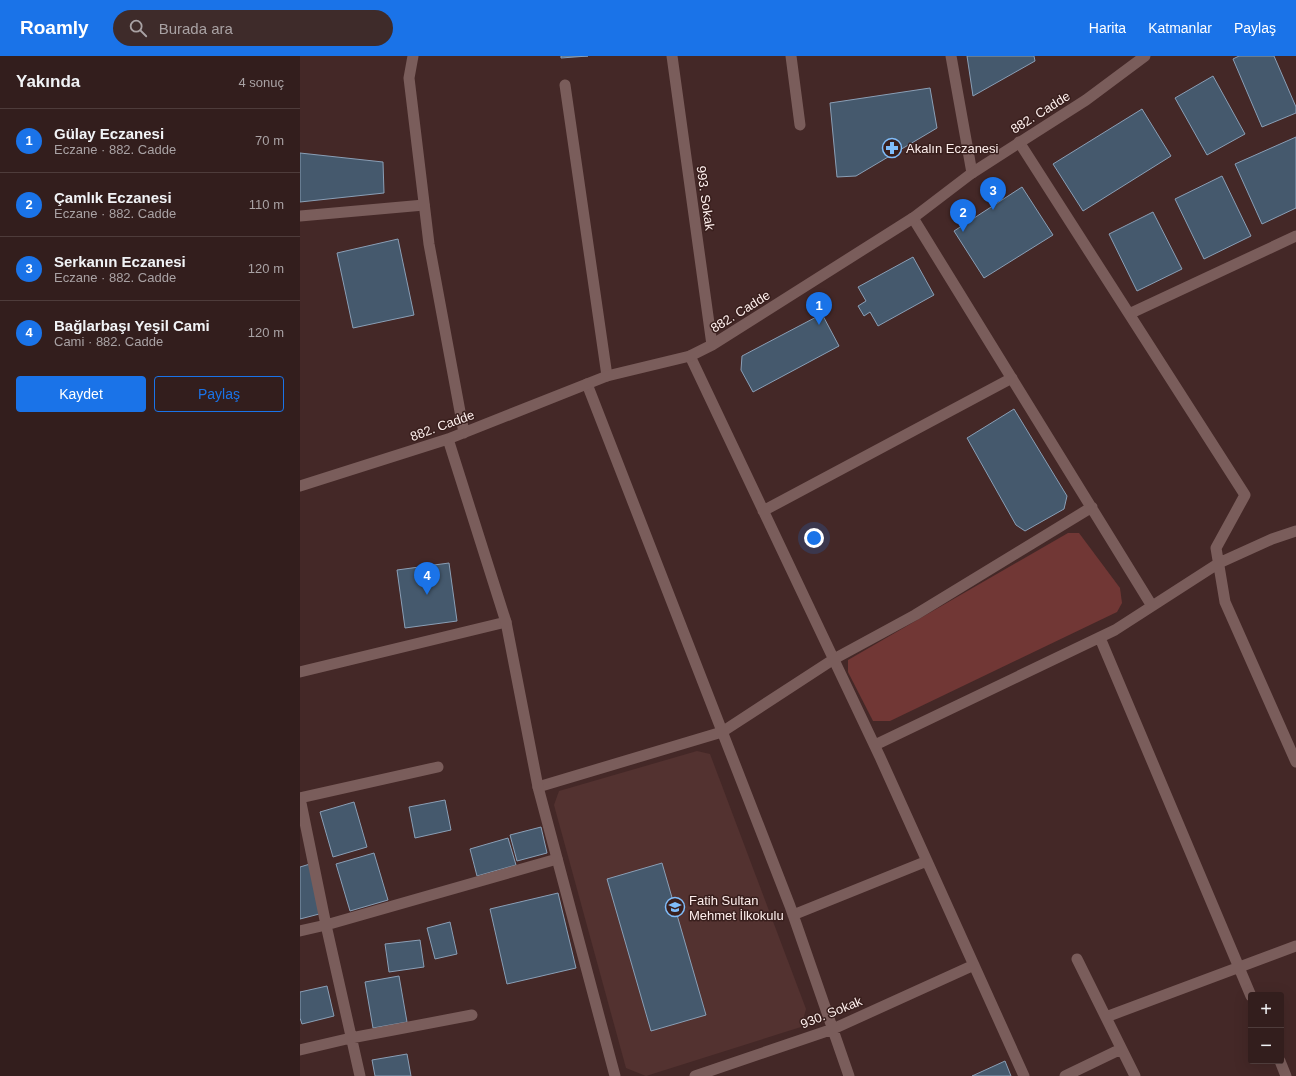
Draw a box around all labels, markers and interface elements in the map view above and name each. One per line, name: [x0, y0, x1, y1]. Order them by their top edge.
search box: [113, 10, 393, 46]
text: Roamly: [20, 17, 89, 38]
icon: search: [127, 17, 149, 39]
text: Burada ara: [159, 20, 233, 37]
text: Harita: [1089, 20, 1126, 36]
text: Katmanlar: [1148, 20, 1212, 36]
text: Paylaş: [1234, 20, 1276, 36]
text: Yakında: [16, 72, 80, 91]
text: 4 sonuç: [238, 75, 284, 90]
street label: 882. Cadde: [1008, 88, 1073, 137]
text: Gülay Eczanesi: [54, 125, 164, 142]
text: 1: [25, 133, 33, 148]
text: 70 m: [255, 133, 284, 148]
pharmacy icon: Akalın Eczanesi: [881, 137, 903, 159]
place label: Akalın Eczanesi: [906, 141, 999, 156]
text: Eczane · 882. Cadde: [54, 142, 176, 157]
street label: 993. Sokak: [694, 165, 718, 232]
pin: 3: [980, 177, 1006, 210]
text: Çamlık Eczanesi: [54, 189, 172, 206]
text: 2: [25, 197, 33, 212]
text: 110 m: [249, 197, 284, 212]
pin: 2: [950, 199, 976, 232]
text: Eczane · 882. Cadde: [54, 206, 176, 221]
text: Serkanın Eczanesi: [54, 253, 186, 270]
text: 3: [25, 261, 33, 276]
text: 120 m: [248, 261, 284, 276]
text: Eczane · 882. Cadde: [54, 270, 176, 285]
street label: 882. Cadde: [708, 287, 773, 336]
pin: 1: [806, 292, 832, 325]
text: Bağlarbaşı Yeşil Cami: [54, 317, 210, 334]
text: 4: [25, 325, 33, 340]
text: 120 m: [248, 325, 284, 340]
text: Cami · 882. Cadde: [54, 334, 163, 349]
button: Kaydet: [16, 376, 146, 412]
button: Paylaş: [154, 376, 284, 412]
street label: 882. Cadde: [408, 407, 476, 444]
your location: [804, 528, 824, 548]
pin: 4: [414, 562, 440, 595]
place label: Fatih Sultan Mehmet İlkokulu: [689, 893, 784, 923]
school or university icon: Fatih Sultan Mehmet İlkokulu: [664, 896, 686, 918]
map controls: [1248, 992, 1284, 1064]
button: +: [1248, 992, 1284, 1028]
street label: 930. Sokak: [798, 993, 865, 1032]
button: −: [1248, 1028, 1284, 1064]

